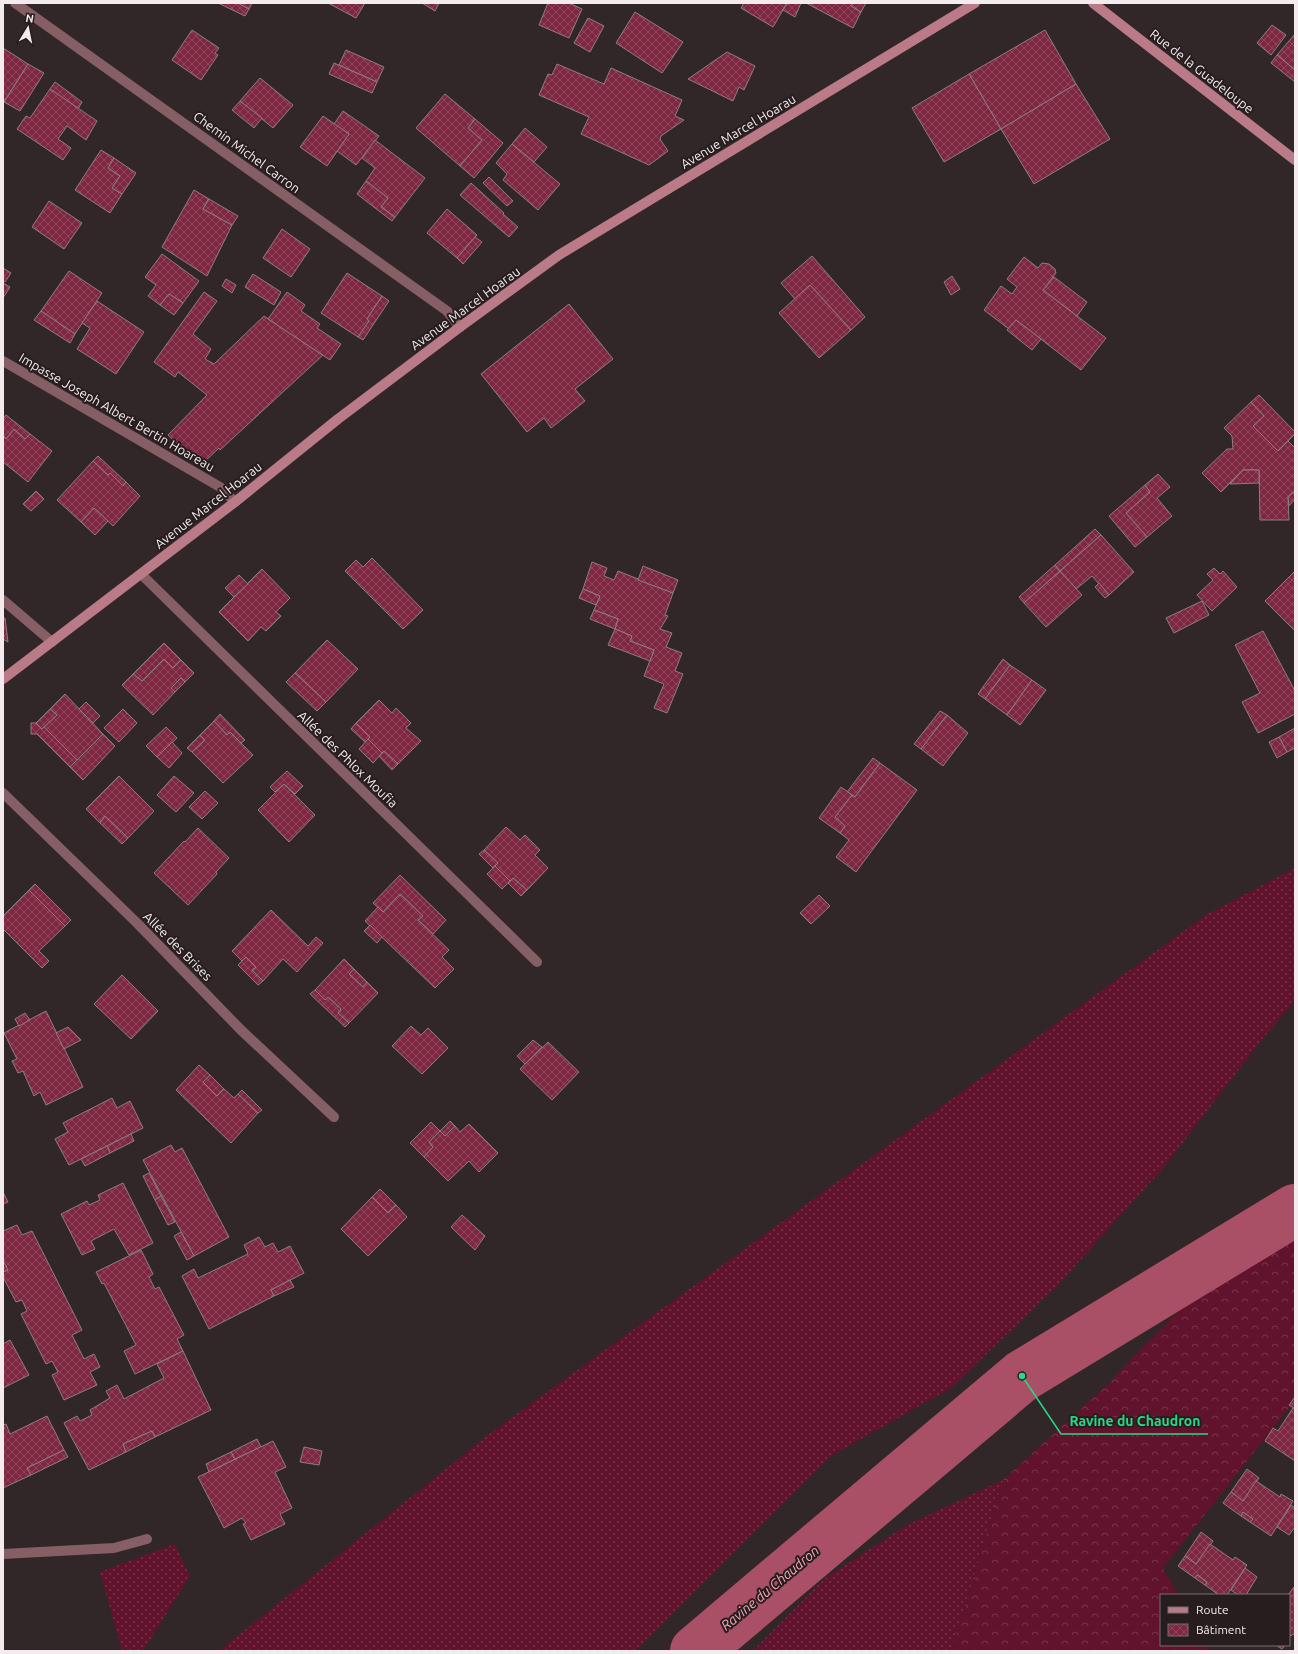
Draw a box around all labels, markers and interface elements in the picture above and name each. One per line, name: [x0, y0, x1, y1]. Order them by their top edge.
north arrow: [8, 8, 48, 48]
text: N: [25, 12, 35, 25]
street label: Rue de la Guadeloupe: [1148, 26, 1256, 116]
street label: Avenue Marcel Hoarau: [678, 91, 798, 171]
street label: Chemin Michel Carron: [191, 109, 303, 195]
street label: Avenue Marcel Hoarau: [408, 264, 522, 352]
street label: Impasse Joseph Albert Bertin Hoareau: [17, 350, 217, 474]
street label: Avenue Marcel Hoarau: [152, 459, 264, 551]
street label: Allée des Phlox Moufia: [295, 708, 401, 810]
street label: Allée des Brises: [141, 909, 215, 983]
callout: Ravine du Chaudron: [1061, 1408, 1208, 1434]
text: Ravine du Chaudron: [1070, 1413, 1200, 1429]
water label: Ravine du Chaudron: [718, 1542, 822, 1634]
legend: [1160, 1594, 1290, 1646]
text: Route: [1196, 1603, 1229, 1616]
text: Bâtiment: [1196, 1623, 1246, 1636]

